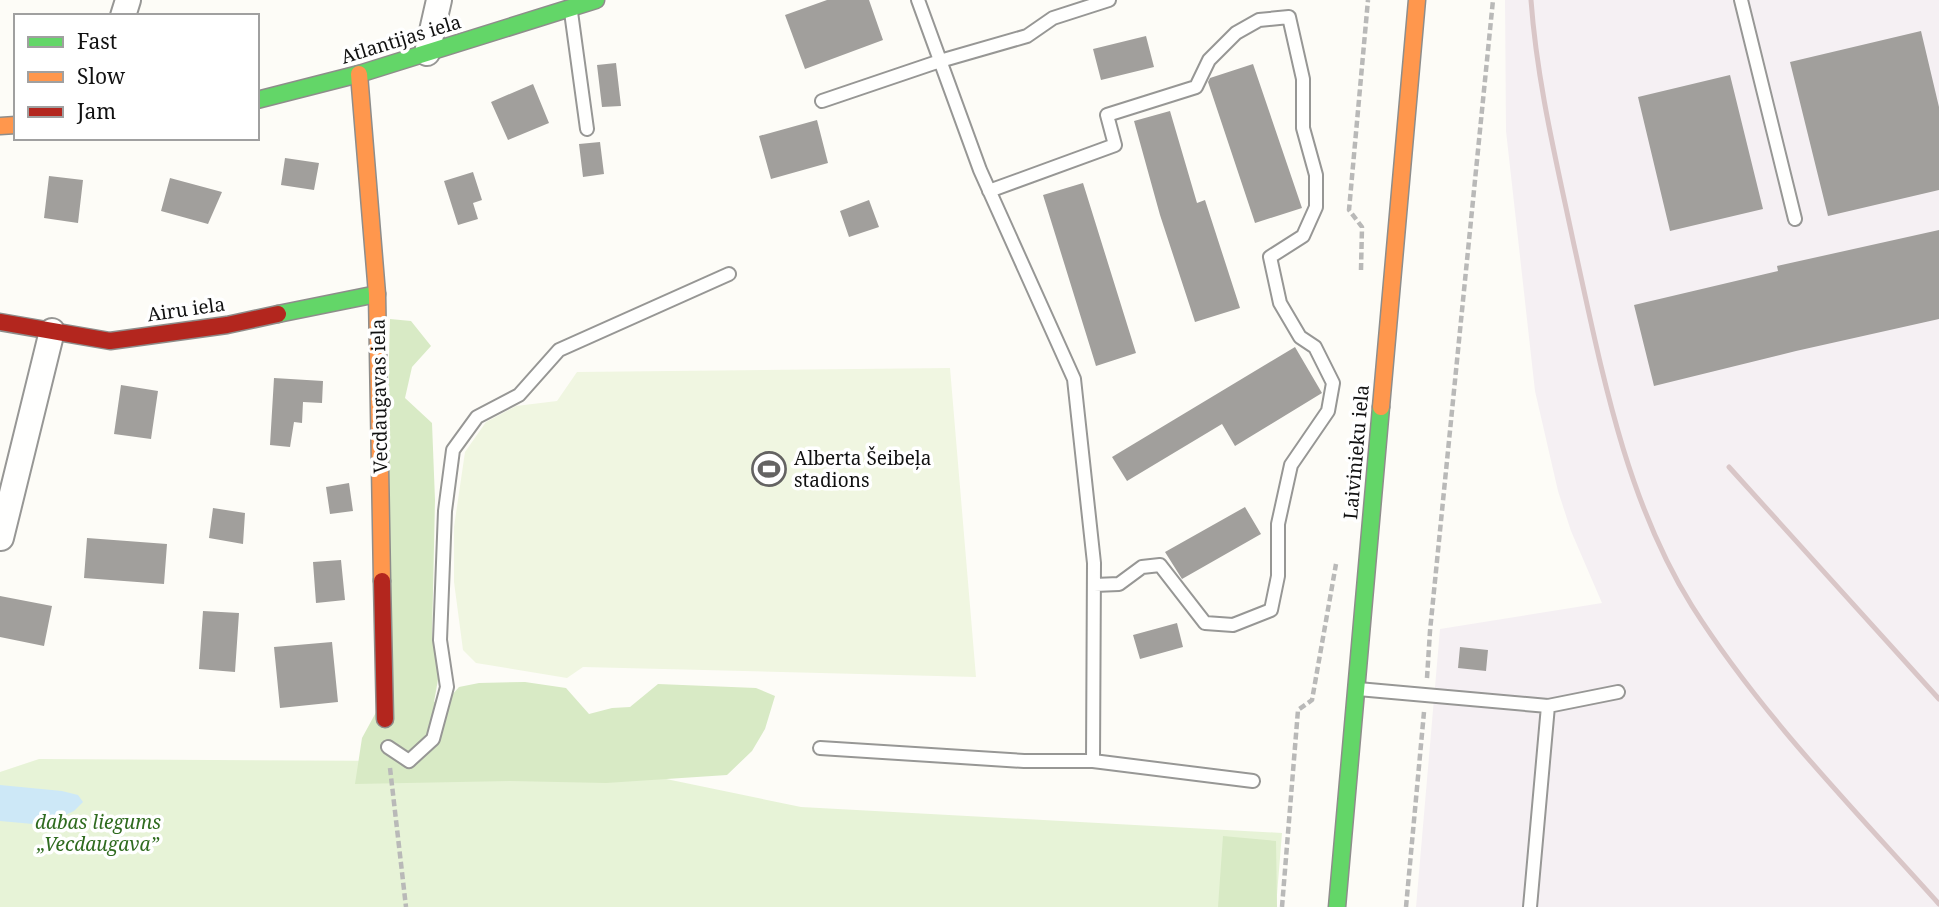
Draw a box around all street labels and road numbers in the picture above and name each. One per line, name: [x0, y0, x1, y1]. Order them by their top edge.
street label: Atlantijas iela: [338, 8, 464, 70]
street label: Airu iela: [145, 291, 227, 327]
street label: Vecdaugavas iela: [365, 318, 393, 474]
street label: Laivinieku iela: [1337, 384, 1375, 520]

